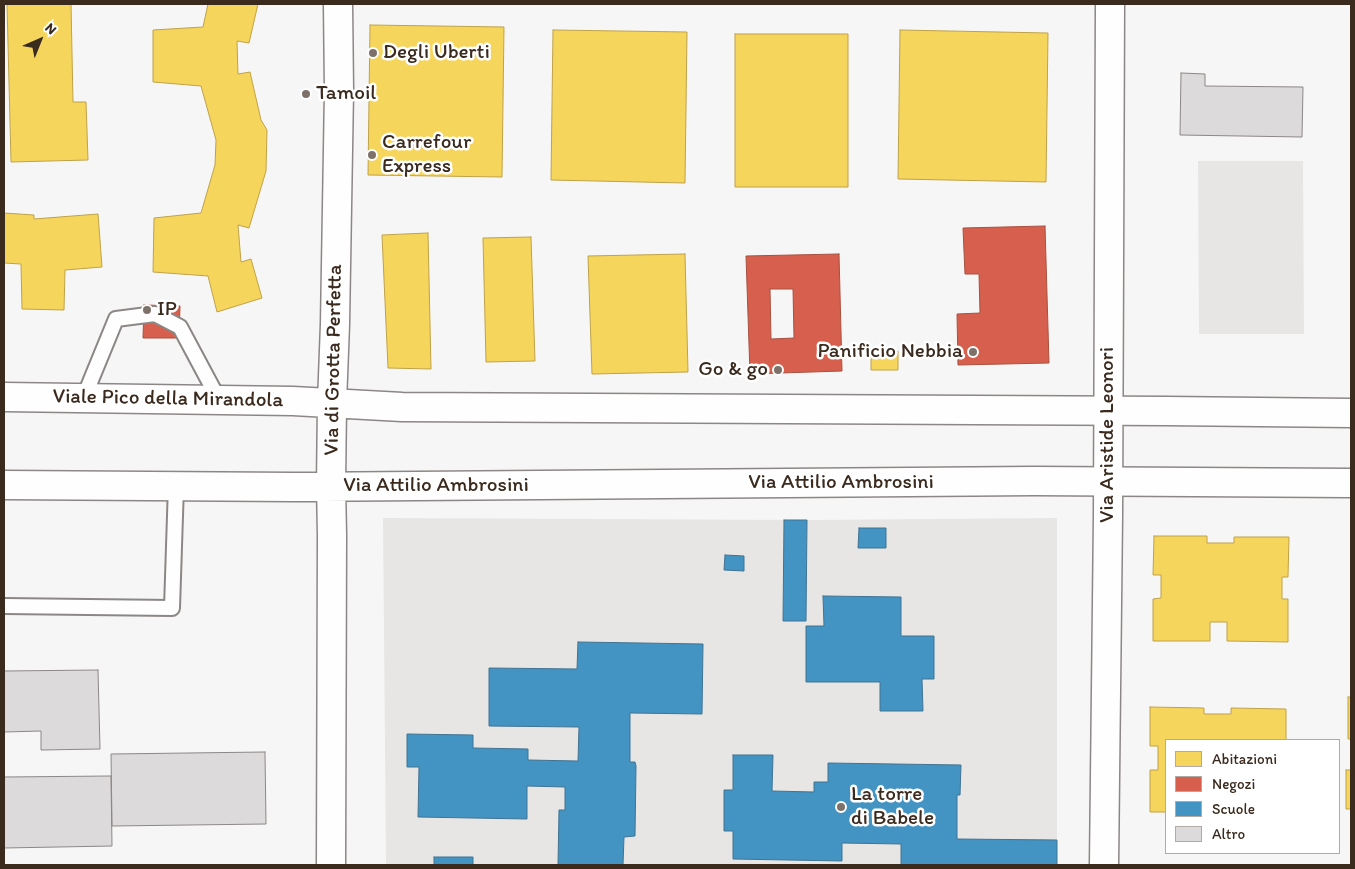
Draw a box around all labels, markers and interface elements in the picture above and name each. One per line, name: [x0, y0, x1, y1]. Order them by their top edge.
north arrow: [15, 15, 65, 65]
text: N: [41, 19, 60, 38]
place label: Degli Uberti: [383, 40, 490, 66]
marker: Degli Uberti: [367, 47, 379, 59]
place label: Tamoil: [316, 81, 376, 107]
marker: Tamoil: [300, 88, 312, 100]
place label: Carrefour Express: [382, 130, 471, 180]
marker: Carrefour Express: [366, 149, 378, 161]
street label: Via di Grotta Perfetta: [320, 264, 348, 456]
place label: IP: [157, 297, 177, 323]
marker: IP: [141, 304, 153, 316]
place label: Panificio Nebbia: [817, 339, 963, 365]
marker: Panificio Nebbia: [967, 346, 979, 358]
street label: Via Aristide Leonori: [1095, 347, 1121, 523]
place label: Go & go: [698, 357, 768, 383]
marker: Go & go: [772, 364, 784, 376]
street label: Viale Pico della Mirandola: [52, 384, 284, 414]
street label: Via Attilio Ambrosini: [748, 470, 934, 496]
street label: Via Attilio Ambrosini: [343, 473, 529, 499]
legend: [1165, 739, 1340, 854]
text: Abitazioni: [1212, 750, 1277, 768]
text: Negozi: [1212, 775, 1255, 793]
place label: La torre di Babele: [851, 782, 934, 832]
text: Scuole: [1212, 800, 1255, 818]
marker: La torre di Babele: [835, 801, 847, 813]
text: Altro: [1212, 825, 1245, 843]

